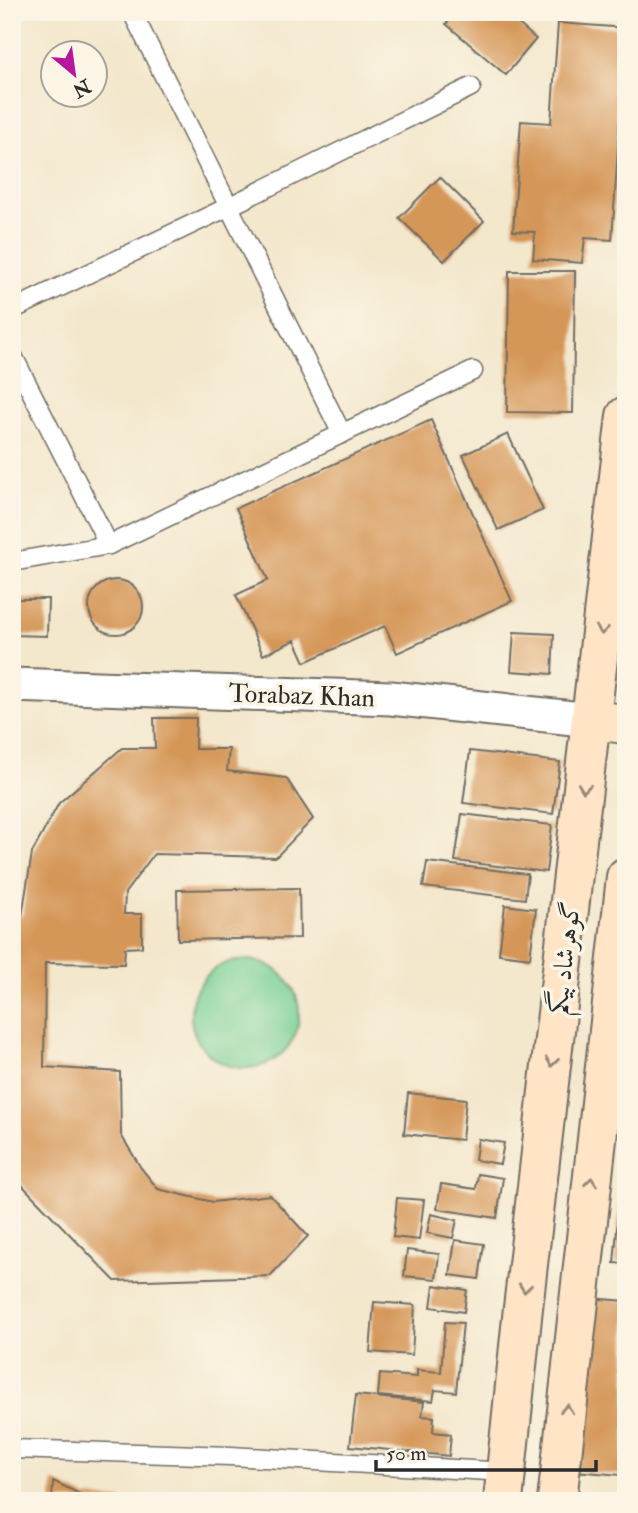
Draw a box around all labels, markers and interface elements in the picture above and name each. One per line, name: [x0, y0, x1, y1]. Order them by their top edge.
north arrow: [38, 38, 108, 108]
text: N: [68, 73, 96, 103]
one-way arrow: [594, 624, 609, 636]
street label: Torabaz Khan: [228, 677, 376, 715]
one-way arrow: [576, 782, 591, 794]
street label: گوهرشاد بیگم: [540, 900, 596, 1017]
one-way arrow: [544, 1056, 559, 1068]
one-way arrow: [584, 1177, 599, 1188]
one-way arrow: [518, 1282, 533, 1294]
one-way arrow: [559, 1403, 574, 1414]
scale bar: [376, 1429, 596, 1473]
text: 50 m: [386, 1440, 427, 1467]

